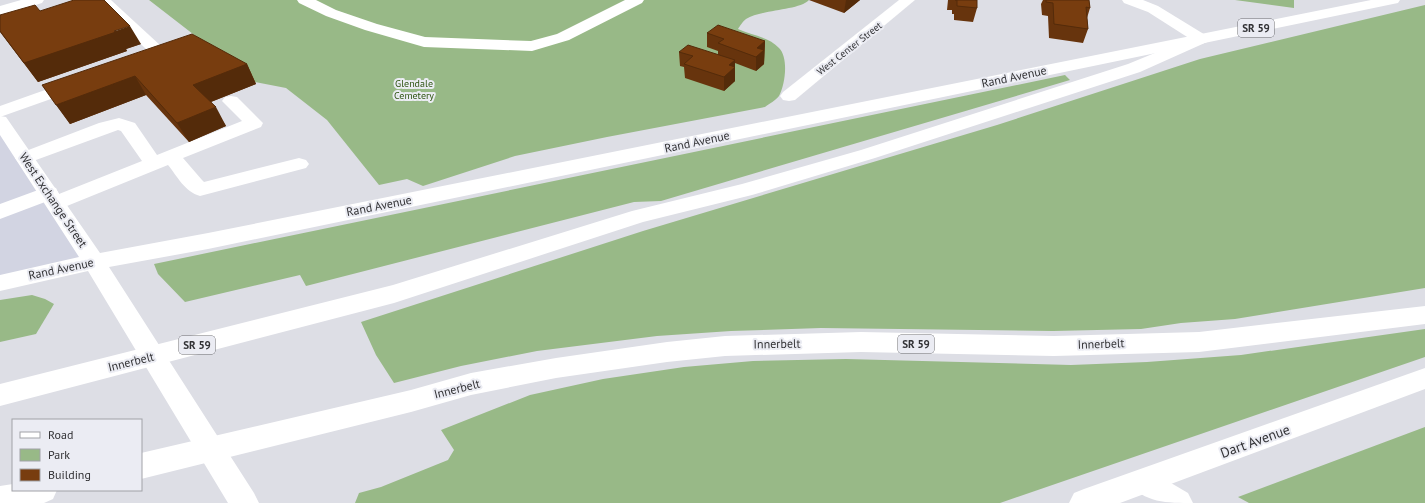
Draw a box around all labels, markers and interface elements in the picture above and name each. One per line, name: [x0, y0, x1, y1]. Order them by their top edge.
street label: West Center Street: [814, 19, 885, 78]
road number: SR 59: [1238, 19, 1274, 37]
street label: Rand Avenue: [980, 62, 1048, 91]
park label: Glendale Cemetery: [394, 77, 434, 102]
street label: Rand Avenue: [663, 127, 731, 156]
street label: West Exchange Street: [16, 149, 91, 250]
street label: Rand Avenue: [345, 192, 413, 219]
street label: Rand Avenue: [27, 254, 95, 283]
road number: SR 59: [898, 335, 934, 353]
street label: Innerbelt: [1077, 335, 1125, 352]
road number: SR 59: [179, 336, 215, 354]
street label: Innerbelt: [753, 336, 801, 351]
street label: Innerbelt: [106, 349, 155, 374]
street label: Innerbelt: [432, 376, 481, 401]
legend: [12, 419, 142, 491]
street label: Dart Avenue: [1218, 420, 1292, 462]
text: Road: [48, 427, 73, 442]
text: Park: [48, 447, 70, 462]
text: Building: [48, 467, 91, 482]

